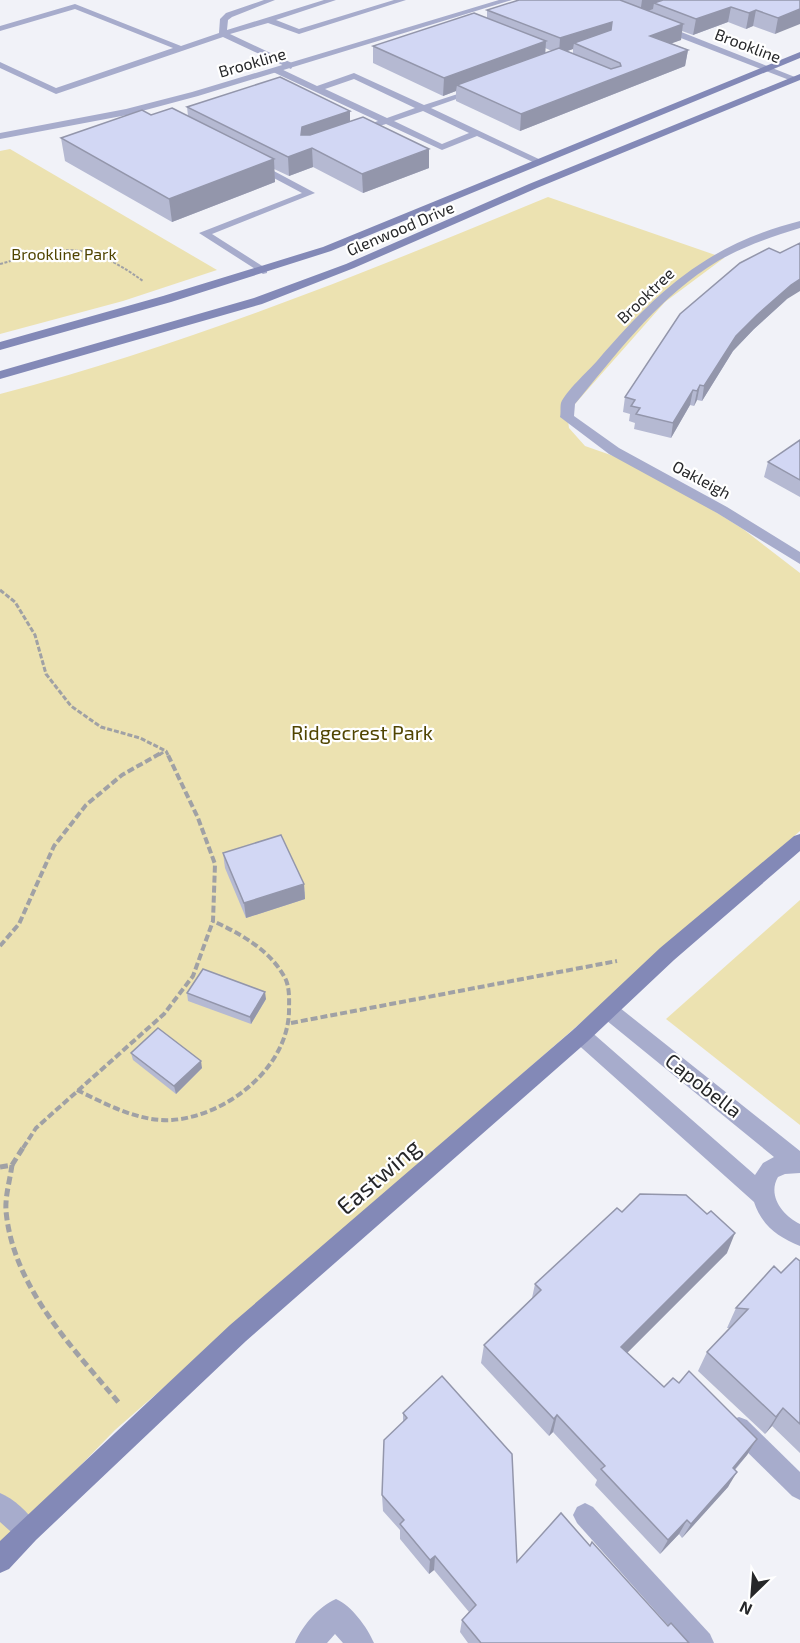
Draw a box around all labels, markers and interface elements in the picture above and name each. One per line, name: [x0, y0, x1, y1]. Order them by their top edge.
street label: Brookline: [712, 24, 784, 66]
street label: Brookline: [216, 43, 288, 81]
street label: Glenwood Drive: [343, 197, 457, 259]
park label: Brookline Park: [11, 244, 117, 263]
street label: Brooktree: [613, 263, 677, 327]
street label: Oakleigh: [670, 456, 734, 502]
park label: Ridgecrest Park: [291, 720, 433, 744]
street label: Capobella: [661, 1048, 747, 1122]
street label: Eastwing: [330, 1132, 426, 1220]
north arrow: [722, 1565, 782, 1625]
text: N: [736, 1598, 755, 1620]

